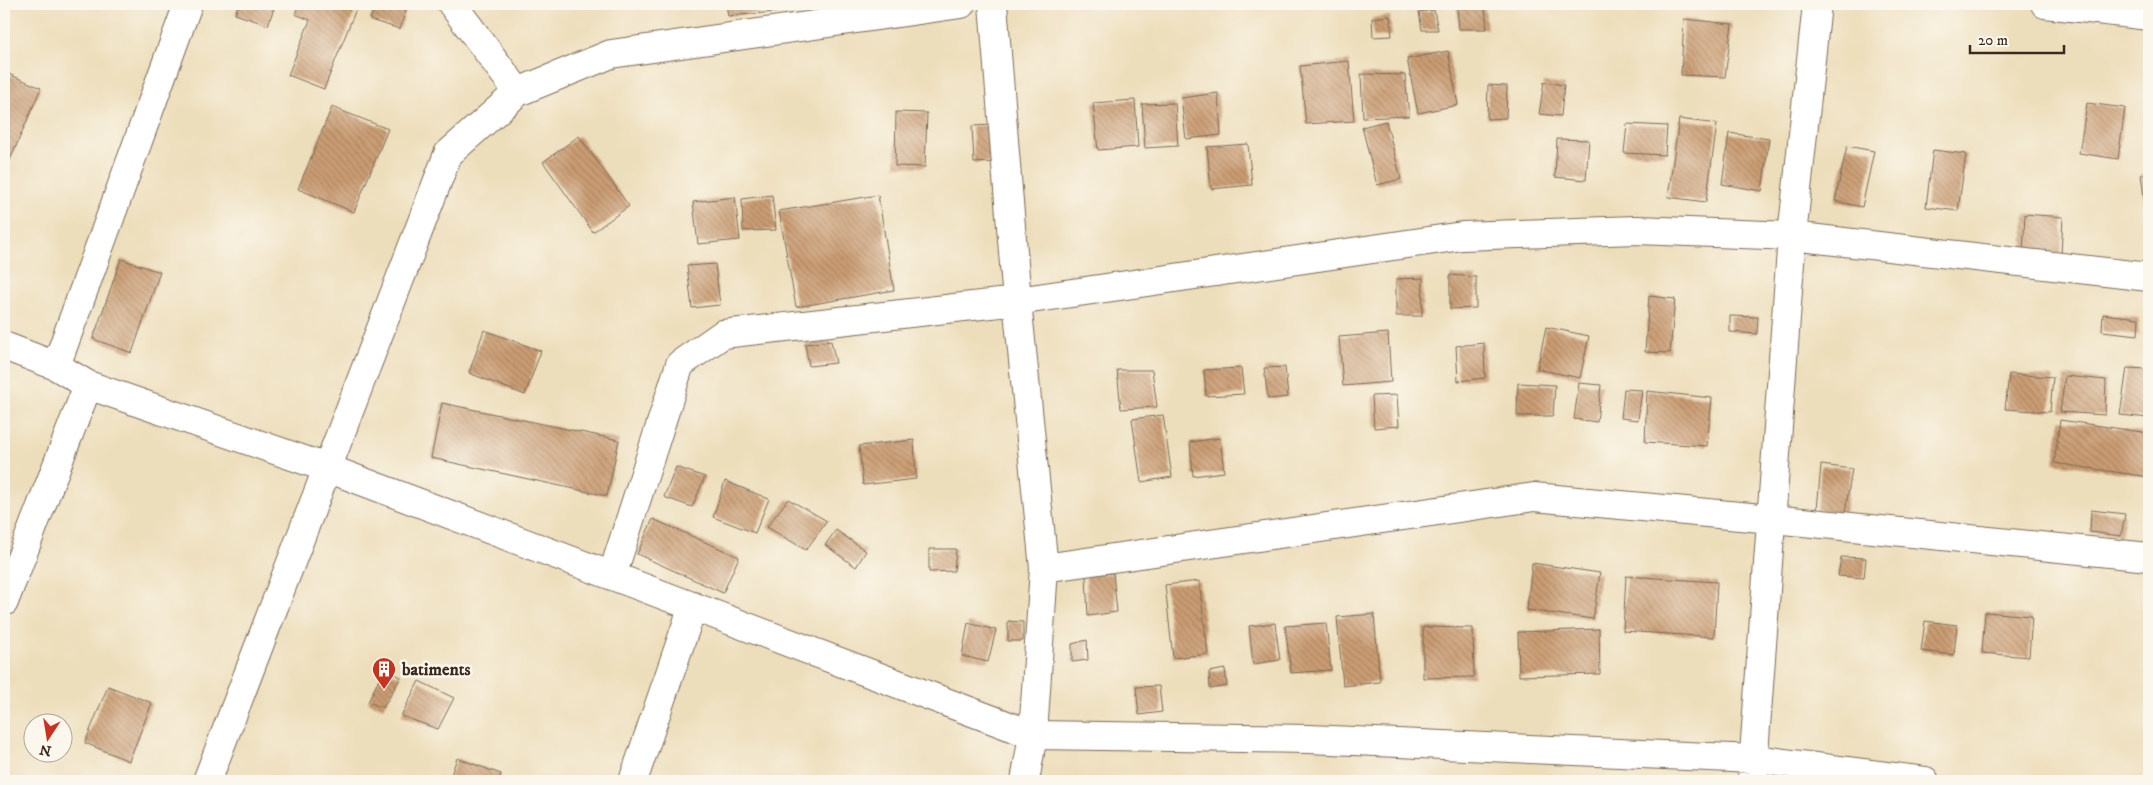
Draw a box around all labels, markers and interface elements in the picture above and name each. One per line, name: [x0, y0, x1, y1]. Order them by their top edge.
scale bar: [1970, 22, 2064, 54]
text: 20 m: [1978, 31, 2008, 50]
building icon: batiments: [371, 656, 397, 690]
place label: batiments: [401, 659, 470, 681]
north arrow: [22, 712, 72, 762]
text: N: [38, 740, 53, 760]

